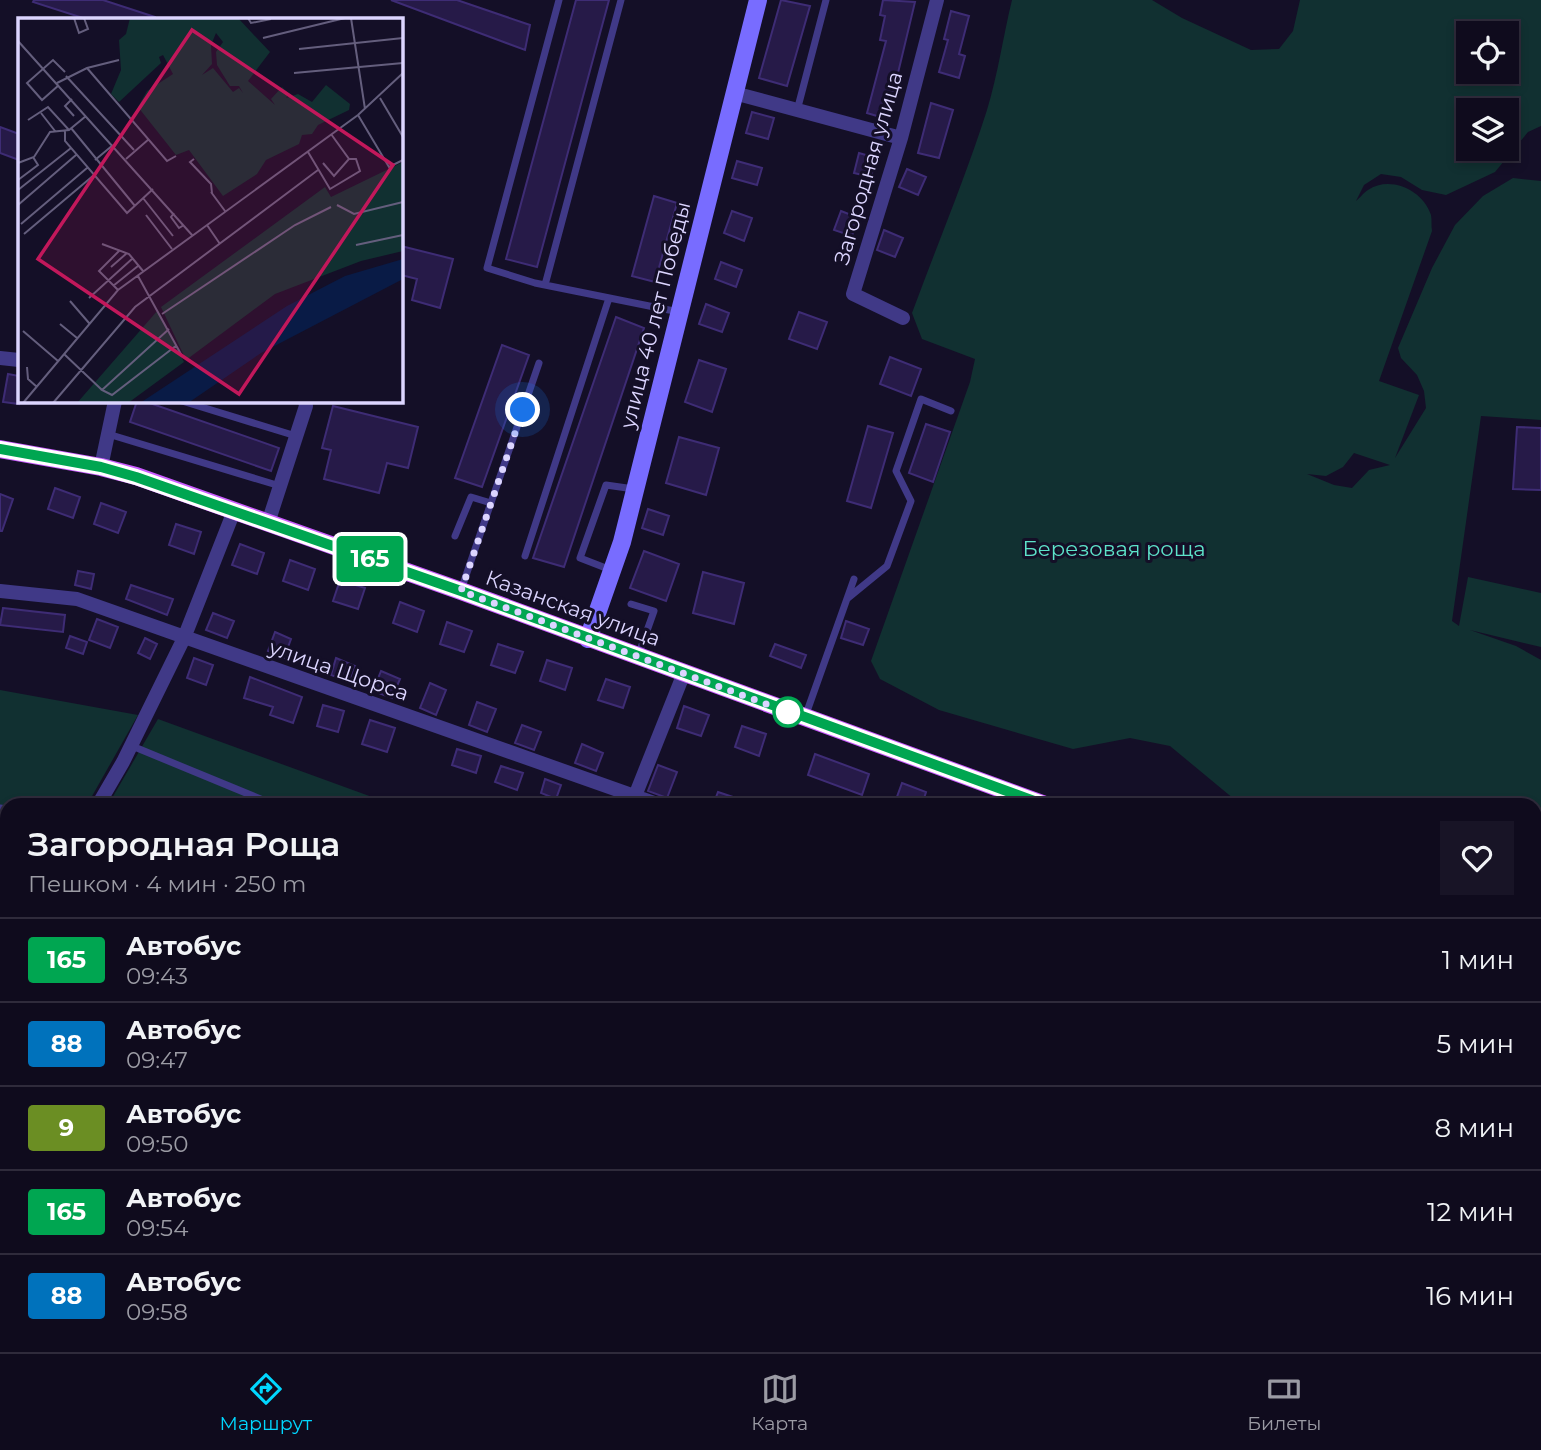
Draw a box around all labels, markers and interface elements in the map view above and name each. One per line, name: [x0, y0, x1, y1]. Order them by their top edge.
inset map: [18, 18, 402, 402]
map controls: [1456, 21, 1519, 161]
button: locate: [1456, 21, 1519, 84]
street label: Загородная улица: [828, 69, 908, 267]
button: layers: [1456, 98, 1519, 161]
street label: улица 40 лет Победы: [614, 199, 695, 432]
your location: [505, 392, 540, 427]
line badge: 165: [330, 536, 410, 582]
park label: Березовая роща: [1023, 536, 1205, 561]
text: 165: [351, 544, 389, 573]
street label: Казанская улица: [482, 565, 664, 651]
street label: улица Щорса: [265, 634, 412, 706]
unlabelled marker: [773, 697, 803, 727]
button: heart: [1440, 821, 1514, 895]
text: Загородная Роща: [28, 824, 340, 864]
text: Пешком · 4 мин · 250 m: [28, 870, 306, 898]
text: Автобус: [126, 930, 241, 962]
text: 1 мин: [1442, 944, 1514, 976]
text: 165: [47, 945, 86, 974]
text: 09:43: [126, 962, 188, 990]
text: Автобус: [126, 1014, 241, 1046]
text: 5 мин: [1436, 1028, 1514, 1060]
text: 88: [51, 1029, 82, 1058]
text: 09:47: [126, 1046, 188, 1074]
text: Автобус: [126, 1098, 241, 1130]
text: 8 мин: [1435, 1112, 1514, 1144]
text: 9: [59, 1113, 74, 1142]
text: 09:50: [126, 1130, 188, 1158]
text: Автобус: [126, 1182, 241, 1214]
text: 12 мин: [1427, 1196, 1514, 1228]
text: 165: [47, 1197, 86, 1226]
text: 09:54: [126, 1214, 188, 1242]
text: Автобус: [126, 1266, 241, 1298]
text: 16 мин: [1426, 1280, 1514, 1312]
text: 88: [51, 1281, 82, 1310]
text: 09:58: [126, 1298, 188, 1326]
tab: Маршрут: [220, 1370, 312, 1435]
tab: Карта: [751, 1370, 808, 1435]
tab: Билеты: [1247, 1370, 1321, 1435]

